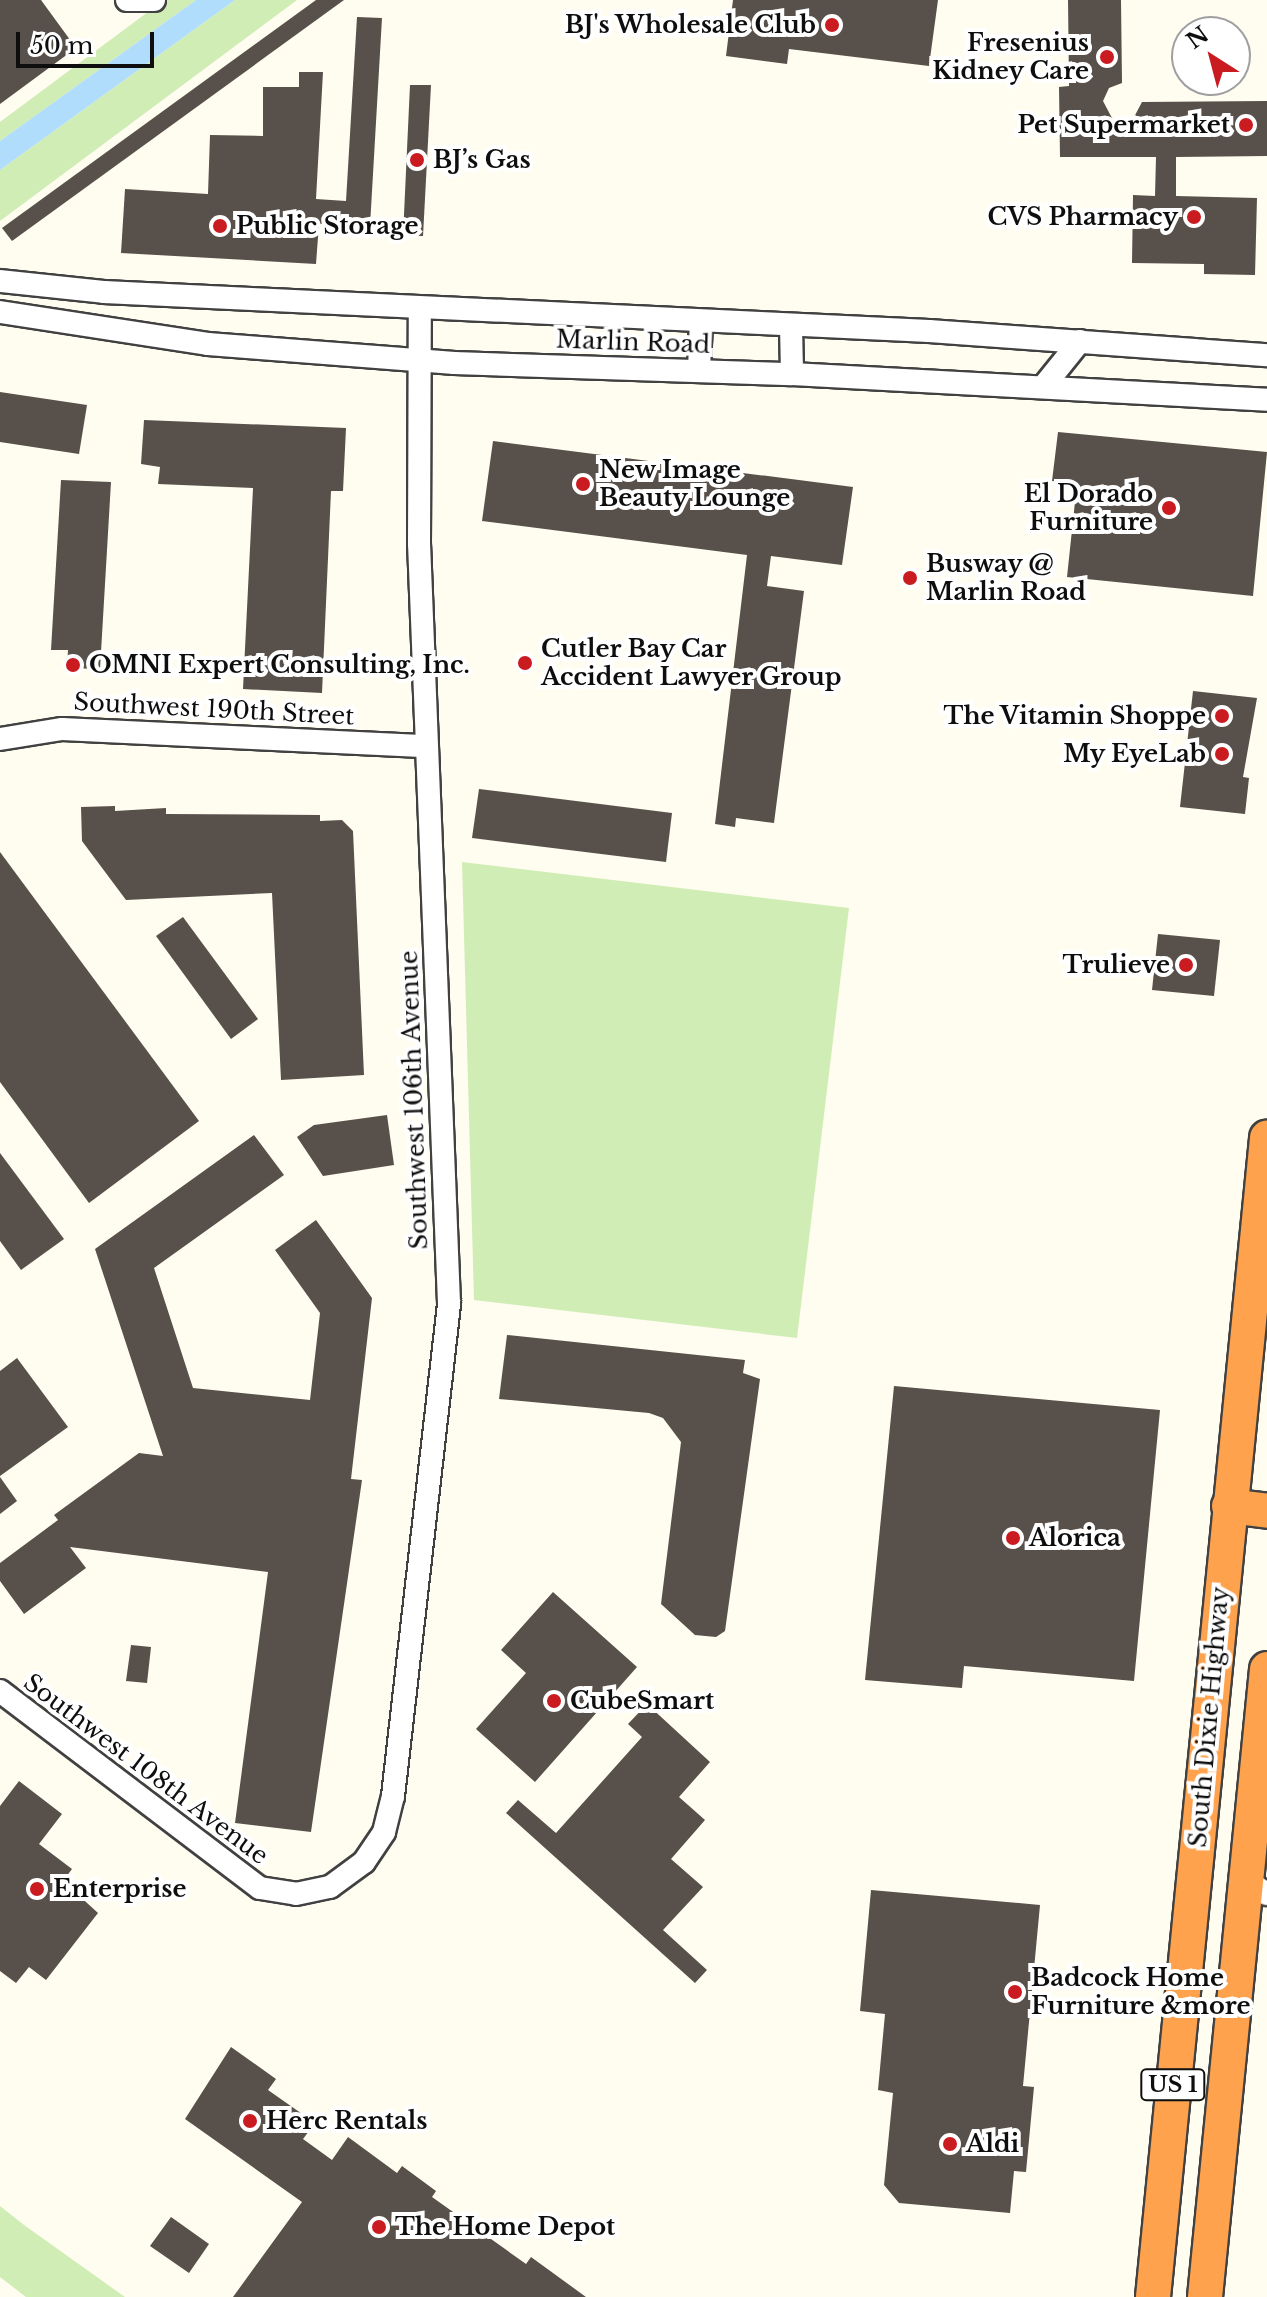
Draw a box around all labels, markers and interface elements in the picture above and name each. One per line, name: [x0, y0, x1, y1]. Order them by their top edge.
place label: BJ's Wholesale Club: [564, 11, 816, 39]
scale bar: [20, 16, 158, 66]
marker: BJ's Wholesale Club: [823, 16, 841, 34]
north arrow: [1171, 16, 1251, 96]
text: N: [1181, 21, 1214, 55]
place label: Fresenius Kidney Care: [932, 29, 1089, 85]
text: 50 m: [30, 31, 93, 60]
marker: Fresenius Kidney Care: [1096, 46, 1118, 68]
place label: Pet Supermarket: [1018, 111, 1230, 139]
marker: Pet Supermarket: [1237, 116, 1255, 134]
place label: BJ’s Gas: [433, 146, 531, 174]
marker: BJ’s Gas: [408, 151, 426, 169]
place label: CVS Pharmacy: [988, 203, 1178, 231]
marker: CVS Pharmacy: [1185, 208, 1203, 226]
place label: Public Storage: [236, 212, 419, 240]
marker: Public Storage: [211, 217, 229, 235]
street label: Marlin Road: [555, 325, 711, 359]
place label: New Image Beauty Lounge: [599, 456, 791, 512]
marker: New Image Beauty Lounge: [574, 475, 592, 493]
place label: El Dorado Furniture: [1024, 480, 1153, 536]
marker: El Dorado Furniture: [1160, 499, 1178, 517]
place label: Busway @ Marlin Road: [926, 550, 1086, 606]
marker: Busway @ Marlin Road: [901, 569, 919, 587]
place label: Cutler Bay Car Accident Lawyer Group: [541, 635, 842, 691]
place label: OMNI Expert Consulting, Inc.: [89, 651, 470, 679]
marker: Cutler Bay Car Accident Lawyer Group: [516, 654, 534, 672]
marker: OMNI Expert Consulting, Inc.: [64, 656, 82, 674]
street label: Southwest 190th Street: [73, 687, 355, 731]
place label: The Vitamin Shoppe: [943, 702, 1206, 730]
marker: The Vitamin Shoppe: [1213, 707, 1231, 725]
place label: My EyeLab: [1062, 740, 1206, 768]
marker: My EyeLab: [1213, 745, 1231, 763]
street label: Southwest 106th Avenue: [394, 950, 434, 1250]
place label: Trulieve: [1063, 951, 1170, 979]
marker: Trulieve: [1177, 956, 1195, 974]
place label: Alorica: [1029, 1524, 1121, 1552]
marker: Alorica: [1004, 1529, 1022, 1547]
street label: South Dixie Highway: [1183, 1585, 1235, 1849]
street label: Southwest 108th Avenue: [18, 1667, 274, 1871]
place label: CubeSmart: [570, 1687, 714, 1715]
marker: CubeSmart: [545, 1692, 563, 1710]
place label: Enterprise: [53, 1875, 187, 1903]
marker: Enterprise: [28, 1880, 46, 1898]
place label: Badcock Home Furniture &more: [1031, 1964, 1251, 2020]
marker: Badcock Home Furniture &more: [1006, 1983, 1024, 2001]
road number: US 1: [1139, 2067, 1207, 2103]
place label: Herc Rentals: [266, 2107, 427, 2135]
marker: Herc Rentals: [241, 2112, 259, 2130]
place label: Aldi: [966, 2130, 1019, 2158]
marker: Aldi: [941, 2135, 959, 2153]
place label: The Home Depot: [395, 2213, 615, 2241]
marker: The Home Depot: [370, 2218, 388, 2236]

